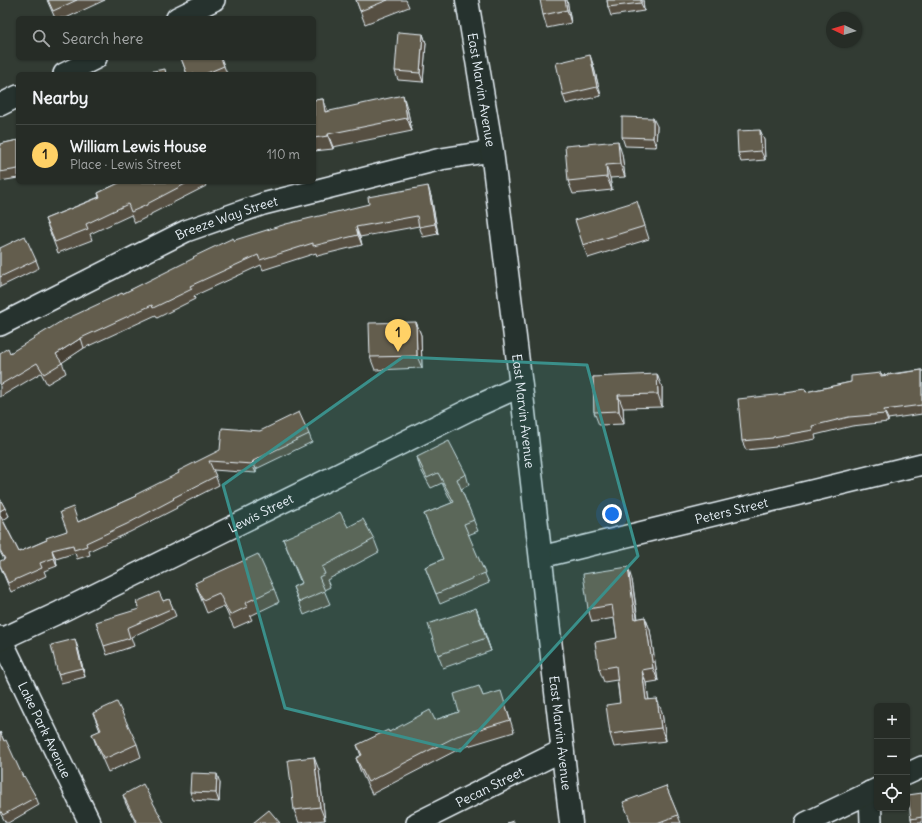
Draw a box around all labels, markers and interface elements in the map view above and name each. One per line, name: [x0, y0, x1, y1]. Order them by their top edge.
north arrow: [826, 12, 862, 48]
search box: [16, 16, 316, 60]
icon: search: [30, 27, 52, 49]
text: Search here: [62, 29, 143, 48]
street label: East Marvin Avenue: [464, 32, 499, 148]
text: Nearby: [32, 87, 88, 109]
text: William Lewis House: [70, 137, 207, 156]
text: 1: [42, 146, 48, 163]
text: 110 m: [267, 146, 300, 163]
text: Place · Lewis Street: [70, 156, 181, 173]
street label: Breeze Way Street: [172, 192, 280, 244]
pin: 1: [385, 319, 411, 352]
street label: East Marvin Avenue: [508, 353, 538, 469]
street label: Lewis Street: [225, 490, 297, 537]
street label: Peters Street: [693, 494, 770, 528]
your location: [602, 504, 622, 524]
street label: East Marvin Avenue: [545, 675, 575, 791]
street label: Lake Park Avenue: [14, 679, 75, 781]
map controls: [874, 703, 910, 811]
button: +: [874, 703, 910, 739]
button: −: [874, 739, 910, 775]
street label: Pecan Street: [453, 763, 527, 811]
button: locate: [874, 775, 910, 811]

